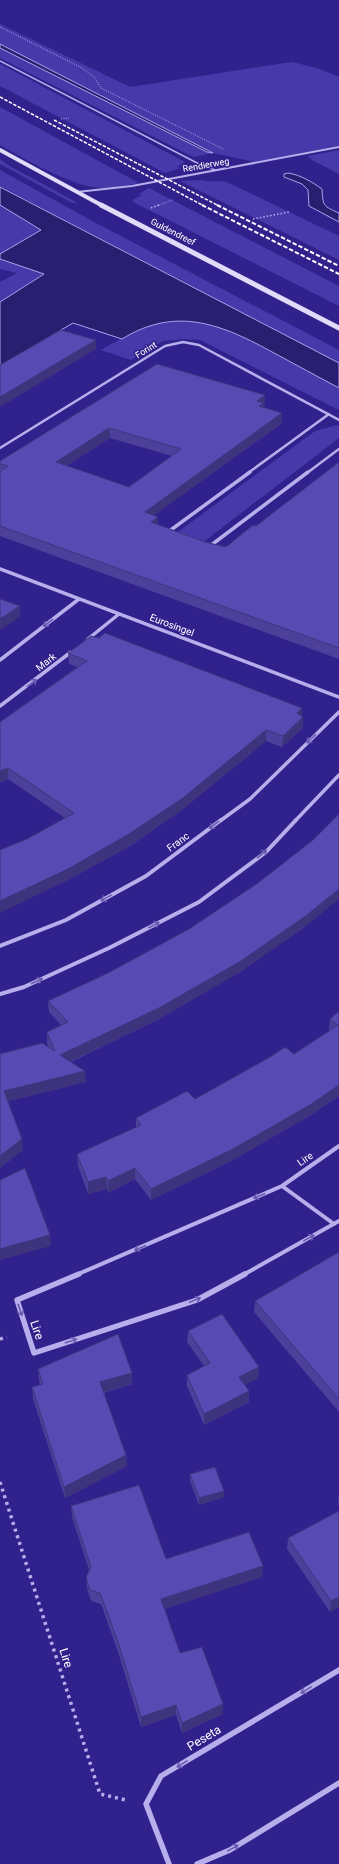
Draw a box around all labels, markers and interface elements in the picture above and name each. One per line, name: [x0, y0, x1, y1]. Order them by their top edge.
street label: Rendierweg: [182, 156, 230, 174]
street label: Guldendreef: [149, 216, 198, 248]
street label: Forint: [134, 340, 159, 360]
street label: Eurosingel: [148, 612, 196, 638]
one-way arrow: [43, 618, 54, 627]
street label: Mark: [34, 650, 59, 673]
one-way arrow: [26, 679, 37, 687]
one-way arrow: [306, 734, 316, 744]
one-way arrow: [209, 821, 220, 830]
street label: Franc: [165, 830, 191, 854]
one-way arrow: [257, 850, 268, 859]
one-way arrow: [100, 894, 112, 902]
one-way arrow: [148, 921, 160, 929]
one-way arrow: [30, 977, 42, 984]
street label: Lire: [295, 1150, 315, 1168]
one-way arrow: [253, 1193, 265, 1200]
one-way arrow: [303, 1233, 315, 1241]
one-way arrow: [134, 1244, 146, 1252]
one-way arrow: [188, 1296, 200, 1304]
one-way arrow: [17, 1303, 24, 1316]
street label: Lire: [27, 1318, 47, 1342]
one-way arrow: [65, 1336, 77, 1344]
street label: Lire: [56, 1646, 76, 1670]
one-way arrow: [300, 1686, 312, 1694]
street label: Peseta: [185, 1723, 223, 1753]
one-way arrow: [176, 1760, 188, 1768]
one-way arrow: [227, 1844, 239, 1852]

